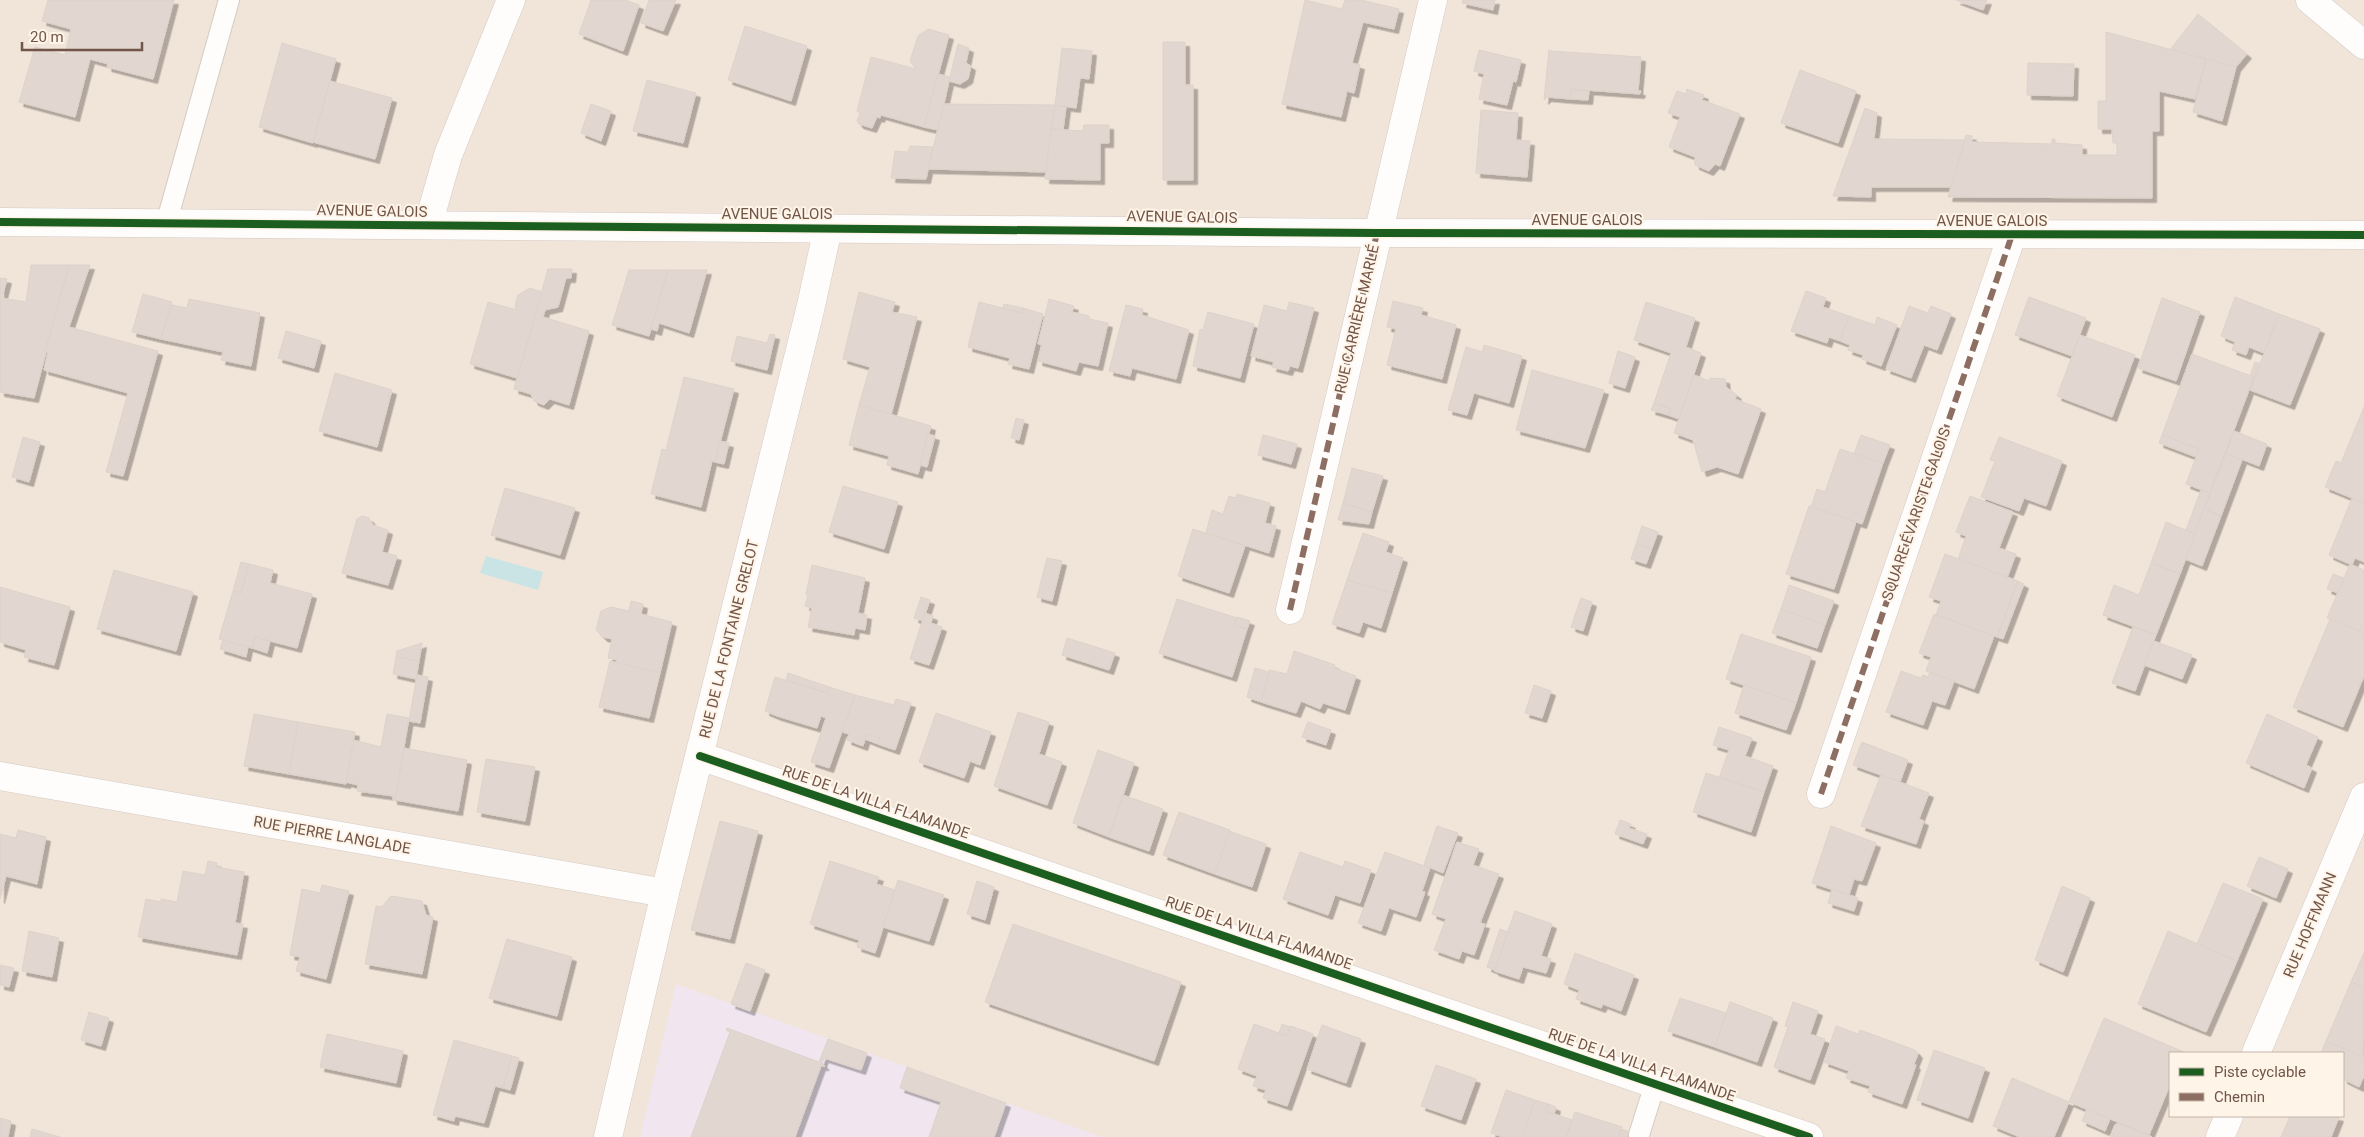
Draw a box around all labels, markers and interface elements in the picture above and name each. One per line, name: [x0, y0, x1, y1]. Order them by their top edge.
scale bar: [22, 20, 142, 52]
text: 20 m: [30, 28, 64, 46]
street label: AVENUE GALOIS: [316, 201, 428, 221]
street label: AVENUE GALOIS: [722, 205, 832, 223]
street label: AVENUE GALOIS: [1126, 207, 1238, 227]
street label: AVENUE GALOIS: [1532, 211, 1642, 229]
street label: AVENUE GALOIS: [1937, 212, 2047, 230]
street label: RUE CARRIÈRE MARLÉ: [1331, 242, 1383, 395]
street label: SQUARE ÉVARISTE GALOIS: [1878, 425, 1954, 603]
street label: RUE DE LA FONTAINE GRELOT: [696, 538, 762, 740]
street label: RUE DE LA VILLA FLAMANDE: [780, 761, 972, 843]
street label: RUE PIERRE LANGLADE: [252, 812, 412, 858]
street label: RUE HOFFMANN: [2280, 869, 2340, 981]
street label: RUE DE LA VILLA FLAMANDE: [1163, 892, 1355, 974]
street label: RUE DE LA VILLA FLAMANDE: [1546, 1024, 1738, 1106]
legend: [2169, 1052, 2344, 1117]
text: Piste cyclable: [2214, 1063, 2306, 1081]
text: Chemin: [2214, 1088, 2265, 1106]

